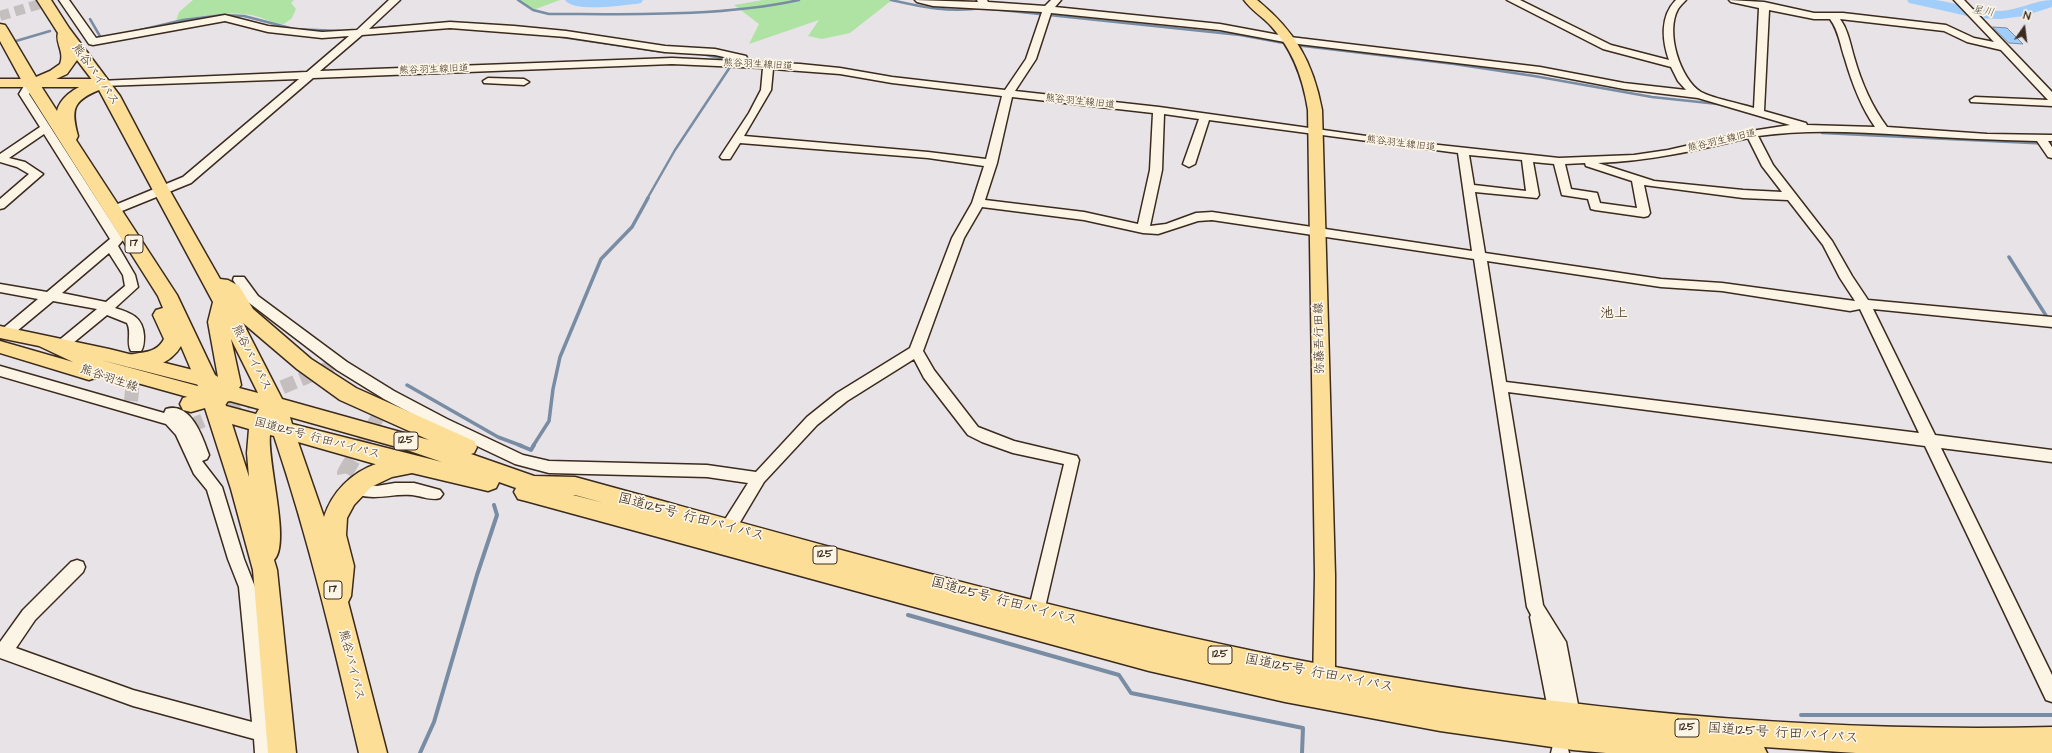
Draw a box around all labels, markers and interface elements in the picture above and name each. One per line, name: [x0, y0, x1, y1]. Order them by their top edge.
water label: 星川: [1971, 4, 1995, 20]
north arrow: [2004, 8, 2044, 48]
text: N: [2022, 8, 2032, 24]
street label: 熊谷バイパス: [68, 41, 122, 109]
street label: 熊谷羽生線旧道: [723, 57, 793, 73]
street label: 熊谷羽生線旧道: [399, 63, 469, 77]
street label: 熊谷羽生線旧道: [1045, 92, 1115, 112]
street label: 熊谷羽生線旧道: [1687, 127, 1757, 155]
street label: 熊谷羽生線旧道: [1366, 134, 1436, 154]
road number: 17: [125, 235, 143, 253]
street label: 弥藤吾行田線: [1312, 302, 1328, 374]
district label: 池上: [1600, 306, 1628, 322]
street label: 熊谷バイパス: [228, 323, 274, 393]
street label: 熊谷羽生線: [78, 362, 140, 396]
street label: 国道125号 行田バイパス: [252, 415, 382, 463]
road number: 125: [394, 432, 418, 450]
street label: 国道125号 行田バイパス: [616, 490, 766, 546]
road number: 125: [813, 546, 837, 564]
street label: 国道125号 行田バイパス: [929, 574, 1079, 630]
road number: 17: [324, 581, 342, 599]
street label: 熊谷バイパス: [335, 628, 367, 702]
road number: 125: [1208, 646, 1232, 664]
street label: 国道125号 行田バイパス: [1243, 651, 1395, 697]
road number: 125: [1675, 719, 1699, 737]
street label: 国道125号 行田バイパス: [1707, 720, 1859, 748]

